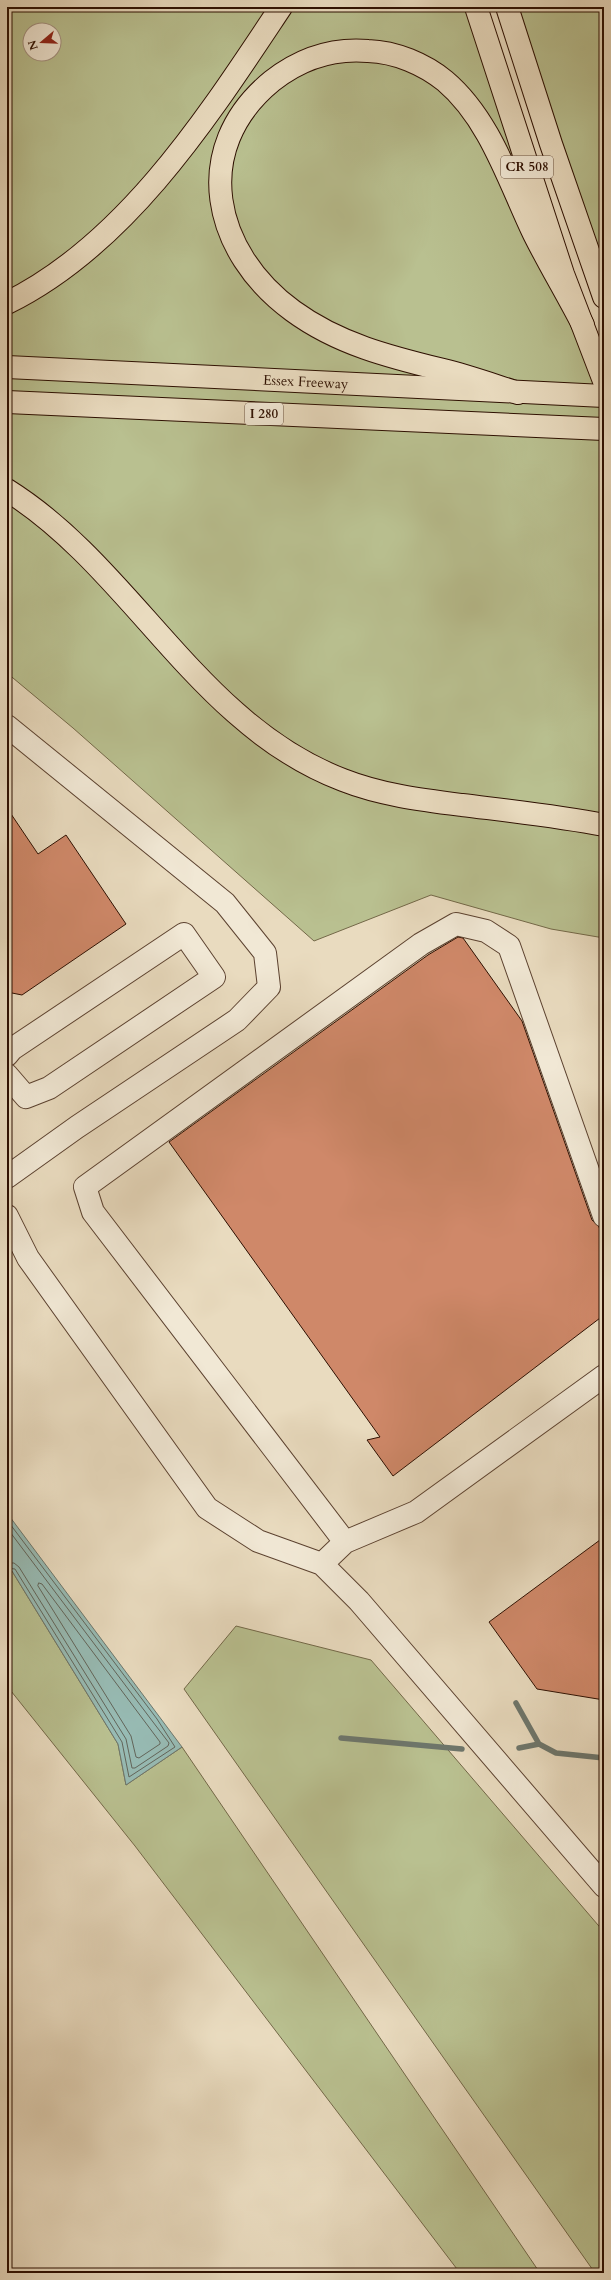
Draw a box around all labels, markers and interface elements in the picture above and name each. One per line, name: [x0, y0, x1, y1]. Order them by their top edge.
north arrow: [22, 22, 62, 62]
text: N: [24, 38, 42, 52]
road number: CR 508: [501, 156, 553, 178]
street label: Essex Freeway: [262, 370, 349, 393]
road number: I 280: [245, 403, 283, 425]

